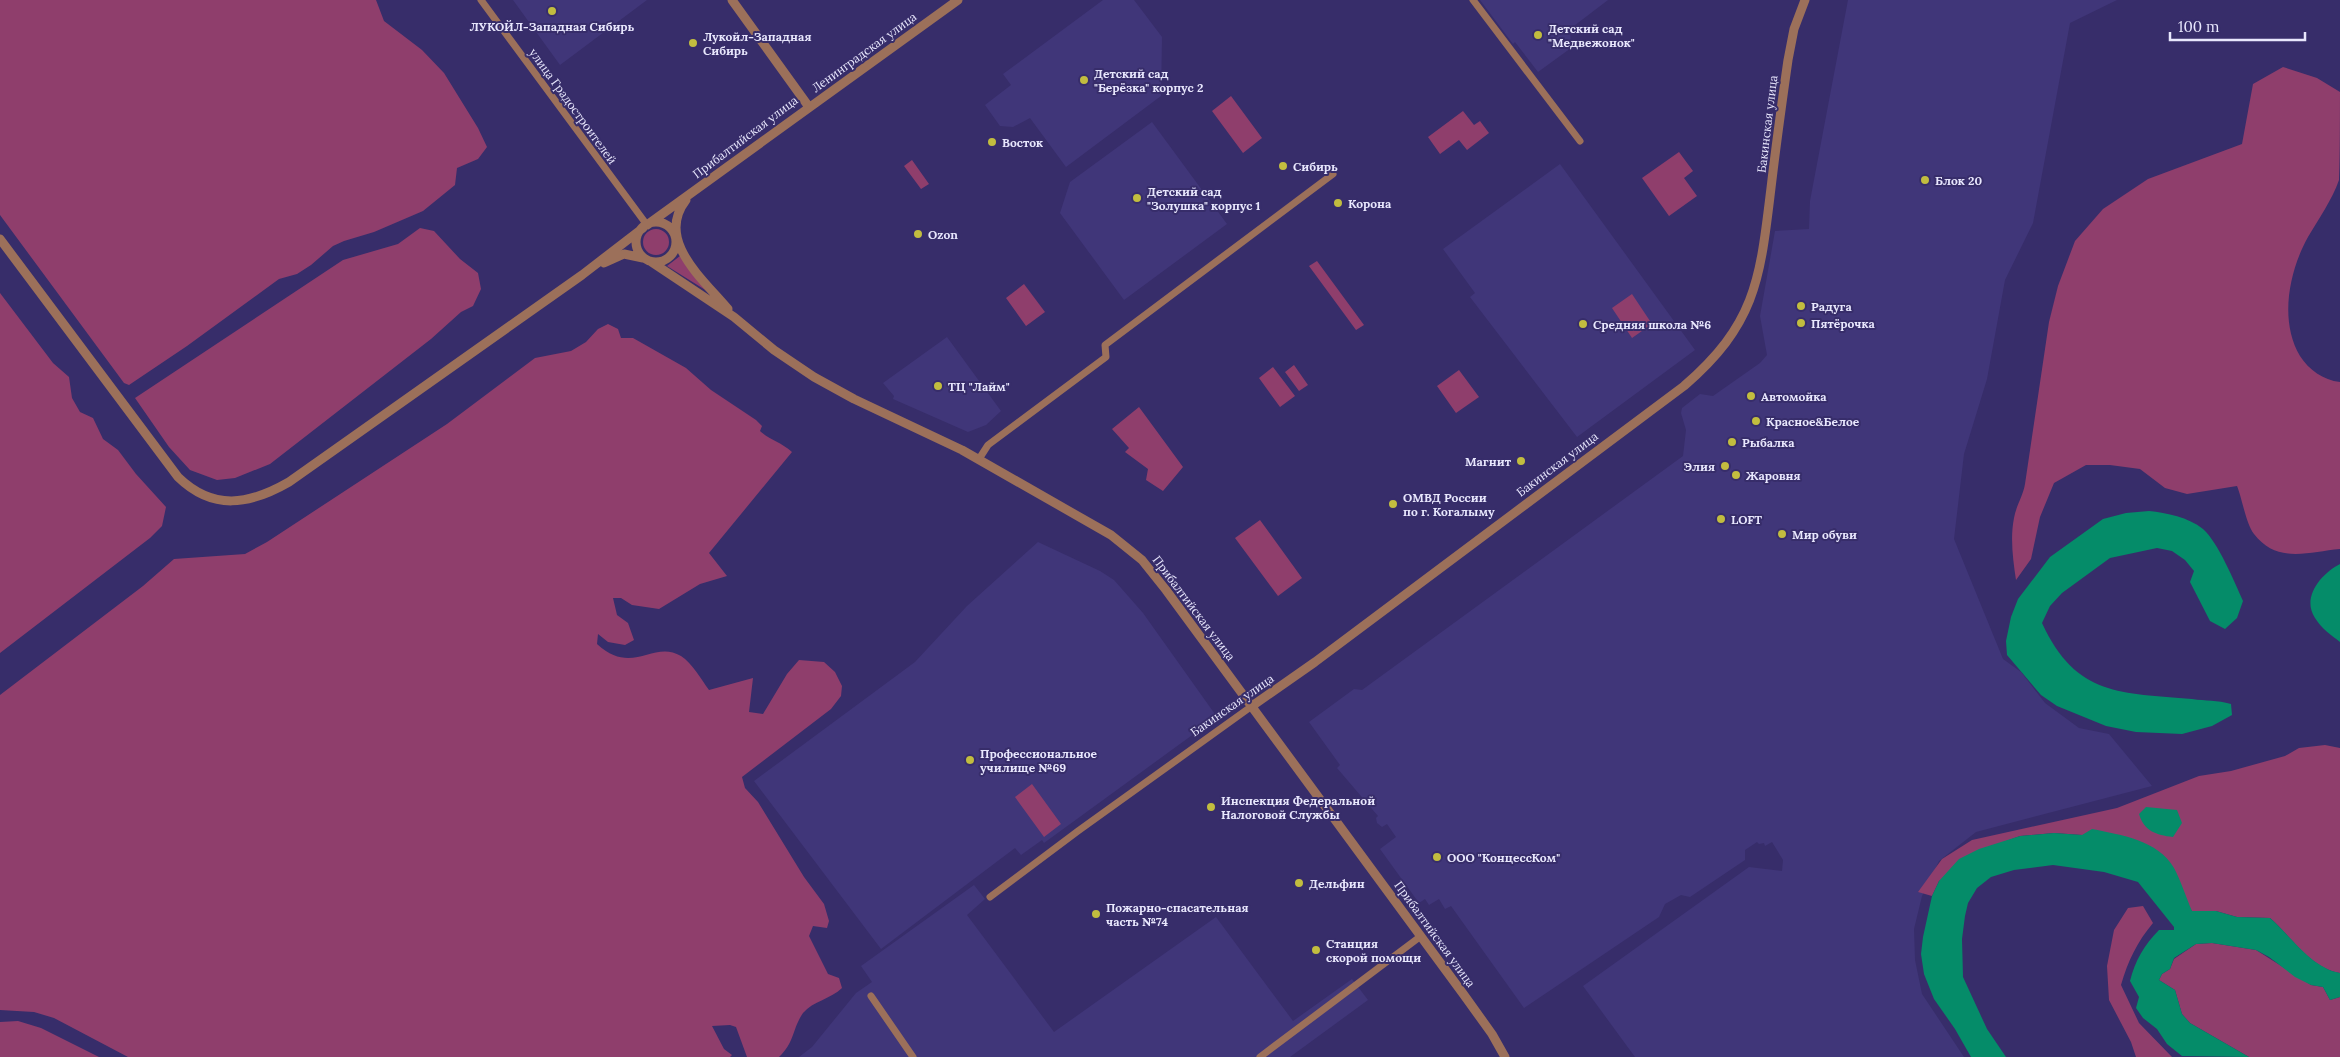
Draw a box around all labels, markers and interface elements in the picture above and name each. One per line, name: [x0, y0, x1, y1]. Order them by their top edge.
marker: ЛУКОЙЛ-Западная Сибирь: [546, 5, 558, 17]
street label: Ленинградская улица: [809, 9, 919, 95]
scale bar: [2170, 10, 2305, 42]
text: 100 m: [2178, 17, 2219, 36]
place label: ЛУКОЙЛ-Западная Сибирь: [470, 19, 635, 34]
place label: Детский сад "Медвежонок": [1548, 21, 1635, 50]
place label: Лукойл-Западная Сибирь: [703, 29, 811, 58]
marker: Детский сад "Медвежонок": [1532, 29, 1544, 41]
marker: Лукойл-Западная Сибирь: [687, 37, 699, 49]
street label: улица Градостроителей: [526, 45, 620, 167]
place label: Детский сад "Берёзка" корпус 2: [1094, 66, 1203, 95]
marker: Детский сад "Берёзка" корпус 2: [1078, 74, 1090, 86]
street label: Бакинская улица: [1754, 74, 1780, 174]
street label: Прибалтийская улица: [689, 93, 801, 181]
place label: Восток: [1002, 135, 1043, 150]
marker: Восток: [986, 136, 998, 148]
place label: Сибирь: [1293, 159, 1338, 174]
marker: Сибирь: [1277, 160, 1289, 172]
place label: Блок 20: [1935, 173, 1982, 188]
marker: Блок 20: [1919, 174, 1931, 186]
place label: Детский сад "Золушка" корпус 1: [1147, 184, 1261, 213]
marker: Детский сад "Золушка" корпус 1: [1131, 192, 1143, 204]
place label: Корона: [1348, 196, 1392, 211]
marker: Корона: [1332, 197, 1344, 209]
place label: Ozon: [928, 227, 958, 242]
marker: Ozon: [912, 228, 924, 240]
place label: Радуга: [1811, 299, 1853, 314]
marker: Радуга: [1795, 300, 1807, 312]
place label: Пятёрочка: [1811, 316, 1876, 331]
place label: Средняя школа №6: [1593, 317, 1711, 332]
marker: Пятёрочка: [1795, 317, 1807, 329]
marker: Средняя школа №6: [1577, 318, 1589, 330]
place label: ТЦ "Лайм": [948, 379, 1010, 394]
marker: ТЦ "Лайм": [932, 380, 944, 392]
place label: Автомойка: [1761, 389, 1827, 404]
marker: Автомойка: [1745, 390, 1757, 402]
place label: Красное&Белое: [1766, 414, 1860, 429]
marker: Красное&Белое: [1750, 415, 1762, 427]
street label: Бакинская улица: [1513, 428, 1601, 500]
place label: Рыбалка: [1742, 435, 1795, 450]
marker: Рыбалка: [1726, 436, 1738, 448]
place label: Магнит: [1465, 454, 1512, 469]
marker: Магнит: [1515, 455, 1527, 467]
place label: Элия: [1684, 459, 1715, 474]
marker: Элия: [1719, 460, 1731, 472]
place label: Жаровня: [1746, 468, 1801, 483]
marker: Жаровня: [1730, 469, 1742, 481]
place label: ОМВД России по г. Когалыму: [1403, 490, 1495, 519]
marker: ОМВД России по г. Когалыму: [1387, 498, 1399, 510]
place label: LOFT: [1731, 512, 1762, 527]
marker: LOFT: [1715, 513, 1727, 525]
place label: Мир обуви: [1792, 527, 1857, 542]
marker: Мир обуви: [1776, 528, 1788, 540]
street label: Прибалтийская улица: [1150, 552, 1238, 664]
street label: Бакинская улица: [1187, 671, 1277, 739]
place label: Профессиональное училище №69: [980, 746, 1098, 775]
marker: Профессиональное училище №69: [964, 754, 976, 766]
place label: Инспекция Федеральной Налоговой Службы: [1221, 793, 1375, 822]
marker: Инспекция Федеральной Налоговой Службы: [1205, 801, 1217, 813]
place label: ООО "КонцессКом": [1447, 850, 1560, 865]
marker: ООО "КонцессКом": [1431, 851, 1443, 863]
place label: Дельфин: [1309, 876, 1365, 891]
marker: Дельфин: [1293, 877, 1305, 889]
street label: Прибалтийская улица: [1391, 878, 1479, 990]
place label: Пожарно-спасательная часть №74: [1106, 900, 1249, 929]
marker: Пожарно-спасательная часть №74: [1090, 908, 1102, 920]
place label: Станция скорой помощи: [1326, 936, 1421, 965]
marker: Станция скорой помощи: [1310, 944, 1322, 956]

